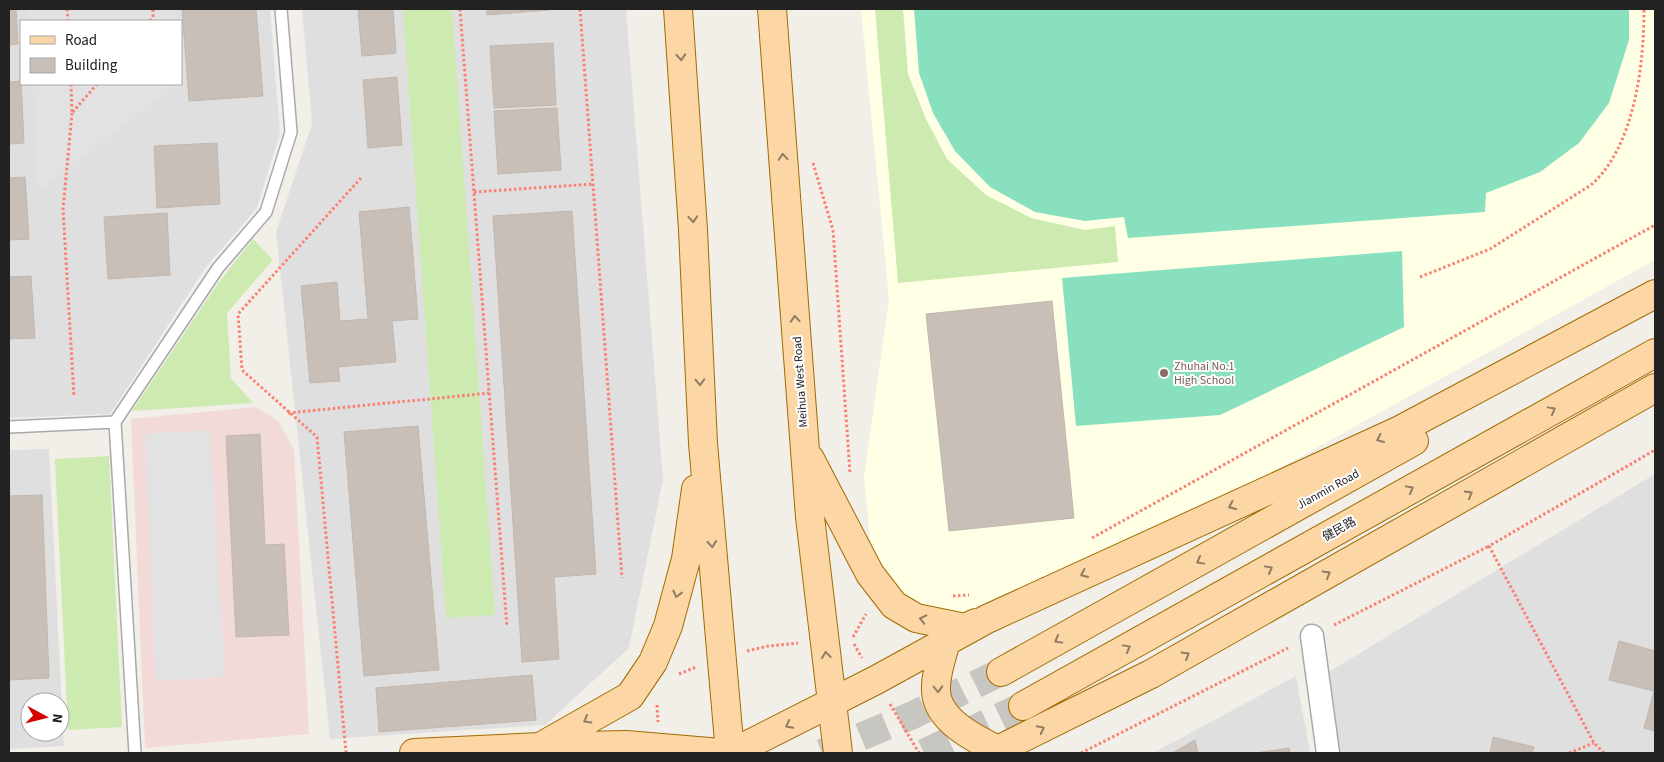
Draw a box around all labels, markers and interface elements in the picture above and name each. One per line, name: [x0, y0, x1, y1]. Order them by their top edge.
legend: [20, 20, 182, 85]
text: Road: [65, 30, 97, 51]
one-way arrow: [676, 54, 687, 62]
text: Building: [65, 55, 118, 76]
one-way arrow: [778, 152, 789, 160]
one-way arrow: [687, 216, 698, 224]
one-way arrow: [790, 314, 801, 322]
street label: Meihua West Road: [789, 336, 812, 428]
place label: Zhuhai No.1 High School: [1174, 358, 1235, 389]
marker: Zhuhai No.1 High School: [1158, 367, 1170, 379]
one-way arrow: [695, 378, 706, 386]
one-way arrow: [1547, 406, 1556, 416]
one-way arrow: [1376, 433, 1385, 443]
street label: Jianmin Road: [1294, 465, 1363, 514]
one-way arrow: [1405, 486, 1414, 496]
one-way arrow: [1463, 490, 1472, 500]
one-way arrow: [1228, 500, 1237, 511]
street label: 健民路: [1319, 513, 1359, 546]
one-way arrow: [706, 540, 717, 548]
one-way arrow: [1196, 554, 1205, 564]
one-way arrow: [1263, 565, 1272, 575]
one-way arrow: [1081, 568, 1090, 578]
one-way arrow: [1322, 571, 1331, 581]
one-way arrow: [672, 589, 682, 598]
one-way arrow: [919, 614, 928, 625]
one-way arrow: [1055, 634, 1064, 644]
one-way arrow: [1121, 644, 1130, 654]
one-way arrow: [821, 650, 832, 658]
one-way arrow: [1181, 651, 1190, 661]
one-way arrow: [932, 685, 943, 693]
north arrow: [20, 692, 70, 742]
text: N: [46, 713, 67, 724]
one-way arrow: [583, 714, 592, 724]
one-way arrow: [785, 719, 794, 729]
one-way arrow: [1036, 725, 1045, 735]

